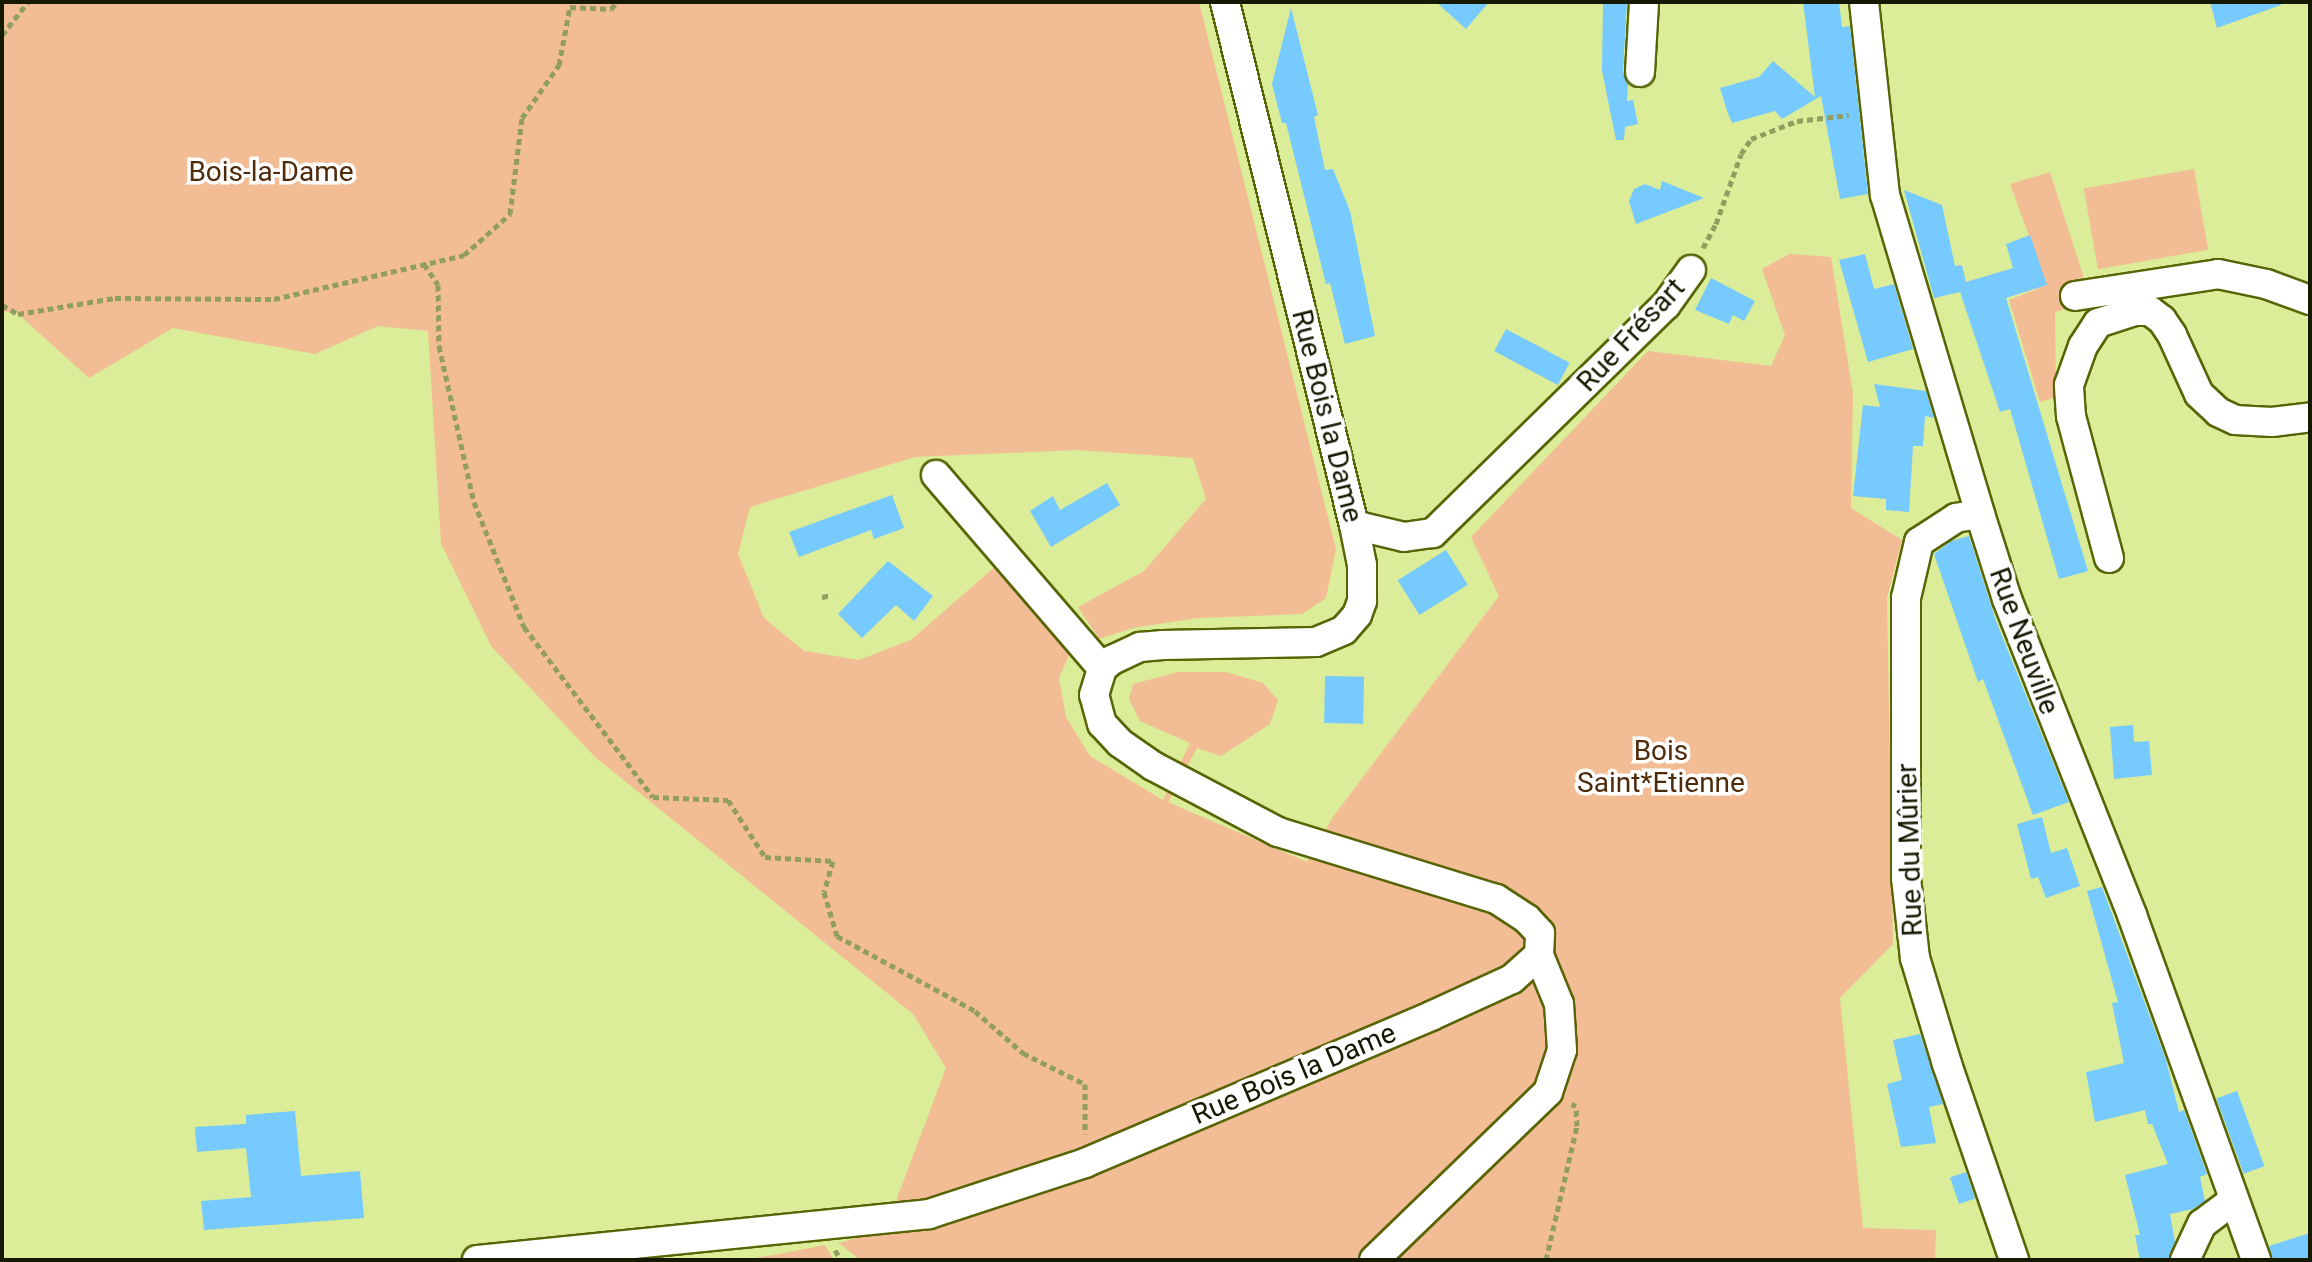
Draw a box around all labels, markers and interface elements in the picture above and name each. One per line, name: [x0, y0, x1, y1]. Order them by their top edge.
park label: Bois-la-Dame: [188, 155, 354, 189]
street label: Rue Frésart: [1570, 271, 1692, 399]
street label: Rue Bois la Dame: [1284, 306, 1370, 526]
street label: Rue Neuville: [1982, 563, 2066, 719]
park label: Bois Saint*Etienne: [1577, 734, 1745, 800]
street label: Rue du Mûrier: [1890, 763, 1930, 937]
street label: Rue Bois la Dame: [1187, 1016, 1401, 1132]

